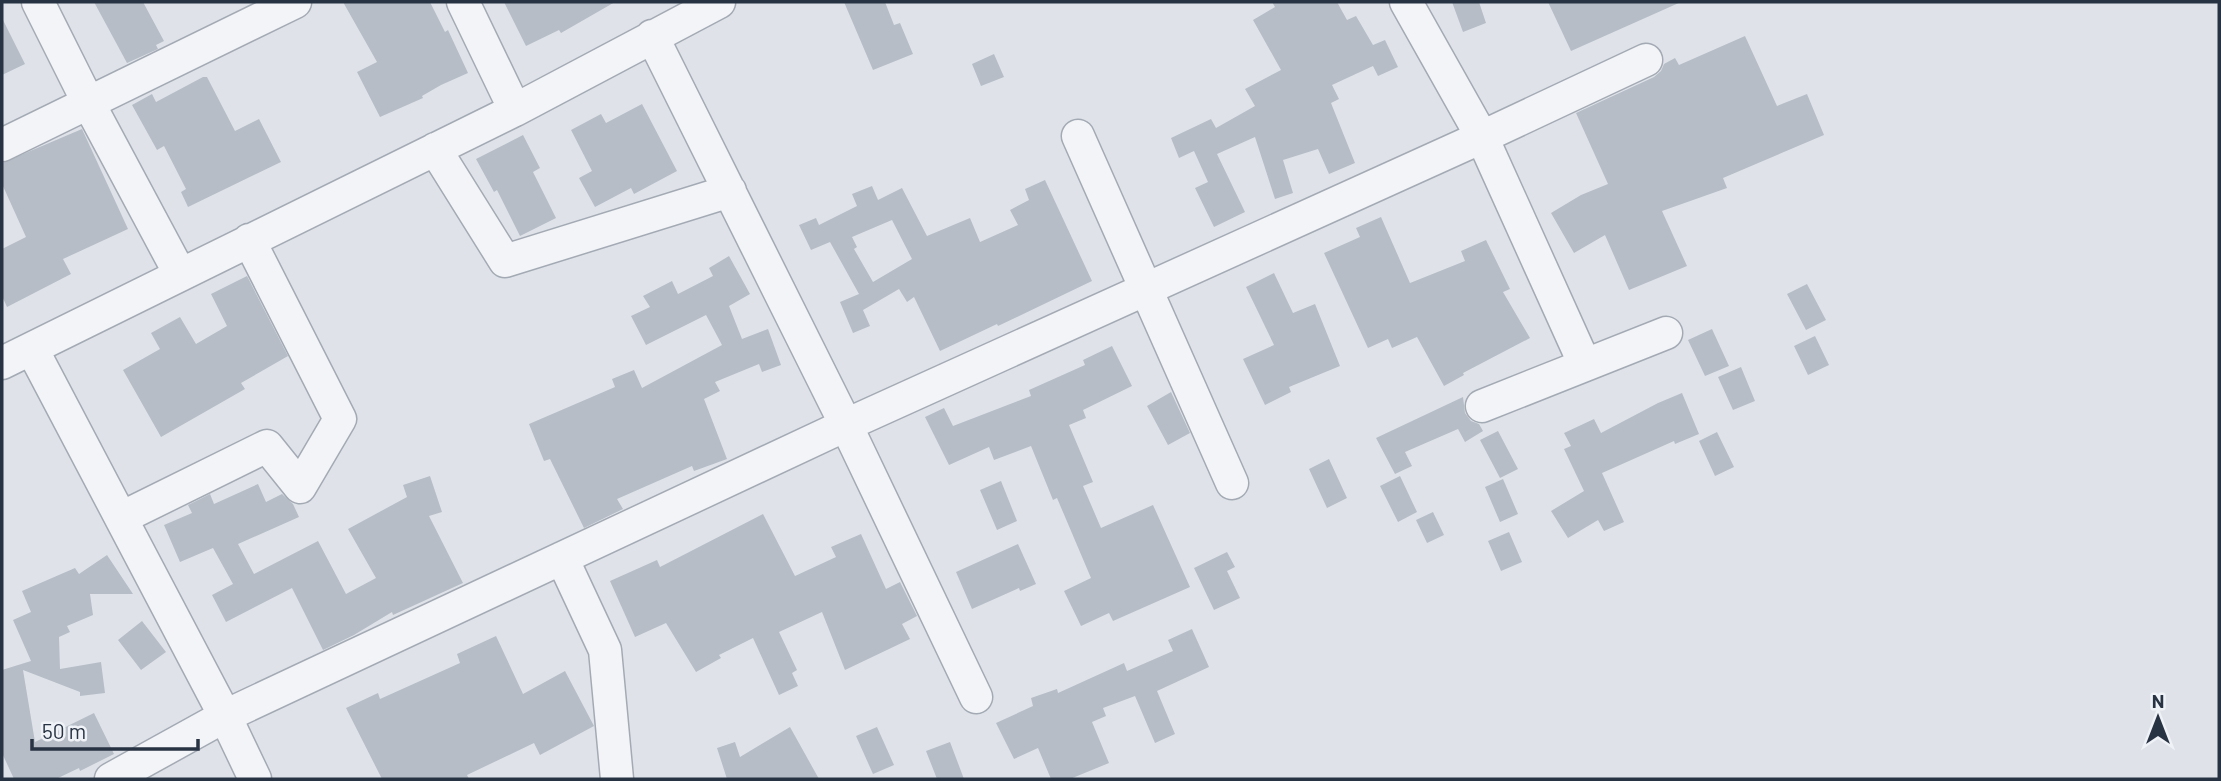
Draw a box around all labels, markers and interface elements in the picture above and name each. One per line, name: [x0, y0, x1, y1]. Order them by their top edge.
north arrow: [2123, 683, 2193, 753]
text: N: [2152, 689, 2164, 712]
scale bar: [32, 708, 198, 752]
text: 50 m: [42, 718, 86, 743]

